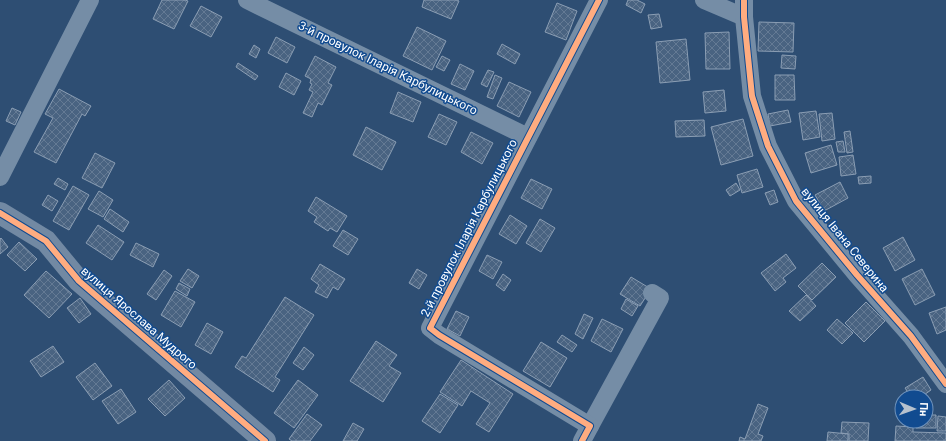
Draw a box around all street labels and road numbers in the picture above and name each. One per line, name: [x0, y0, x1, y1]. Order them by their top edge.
street label: 3-й провулок Іларія Карбулицького: [296, 18, 480, 118]
street label: 2-й провулок Іларія Карбулицького: [418, 137, 520, 319]
street label: вулиця Івана Северина: [799, 185, 891, 295]
street label: вулиця Ярослава Мудрого: [78, 264, 200, 372]

